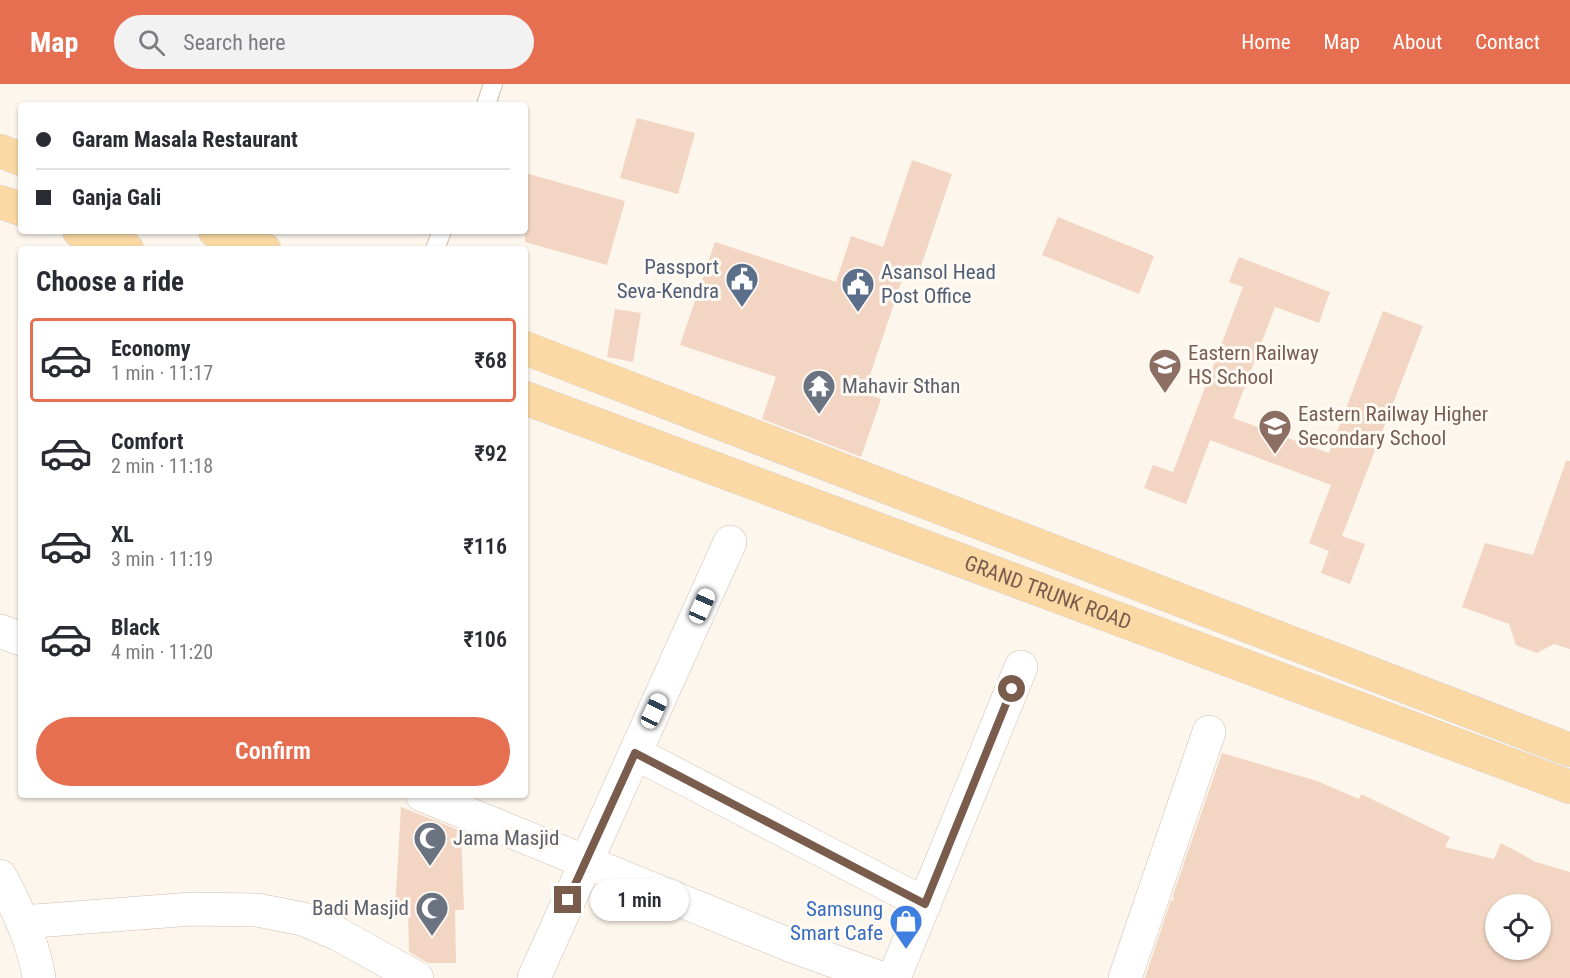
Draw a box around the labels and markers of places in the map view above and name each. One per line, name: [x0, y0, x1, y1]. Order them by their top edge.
place label: Passport Seva-Kendra: [617, 255, 719, 303]
place label: Asansol Head Post Office: [881, 260, 996, 308]
public building icon: Passport Seva-Kendra: [724, 261, 760, 308]
public building icon: Asansol Head Post Office: [840, 266, 876, 313]
place label: Eastern Railway HS School: [1188, 341, 1319, 389]
school or university icon: Eastern Railway HS School: [1147, 347, 1183, 394]
temple icon: Mahavir Sthan: [801, 368, 837, 415]
place label: Mahavir Sthan: [842, 374, 960, 398]
place label: Eastern Railway Higher Secondary School: [1298, 402, 1488, 450]
school or university icon: Eastern Railway Higher Secondary School: [1257, 408, 1293, 455]
mosque icon: Jama Masjid: [412, 820, 448, 867]
place label: Jama Masjid: [453, 826, 559, 850]
mosque icon: Badi Masjid: [414, 890, 450, 937]
place label: Badi Masjid: [312, 896, 409, 920]
place label: Samsung Smart Cafe: [790, 897, 883, 945]
shop icon: Samsung Smart Cafe: [888, 903, 924, 950]

